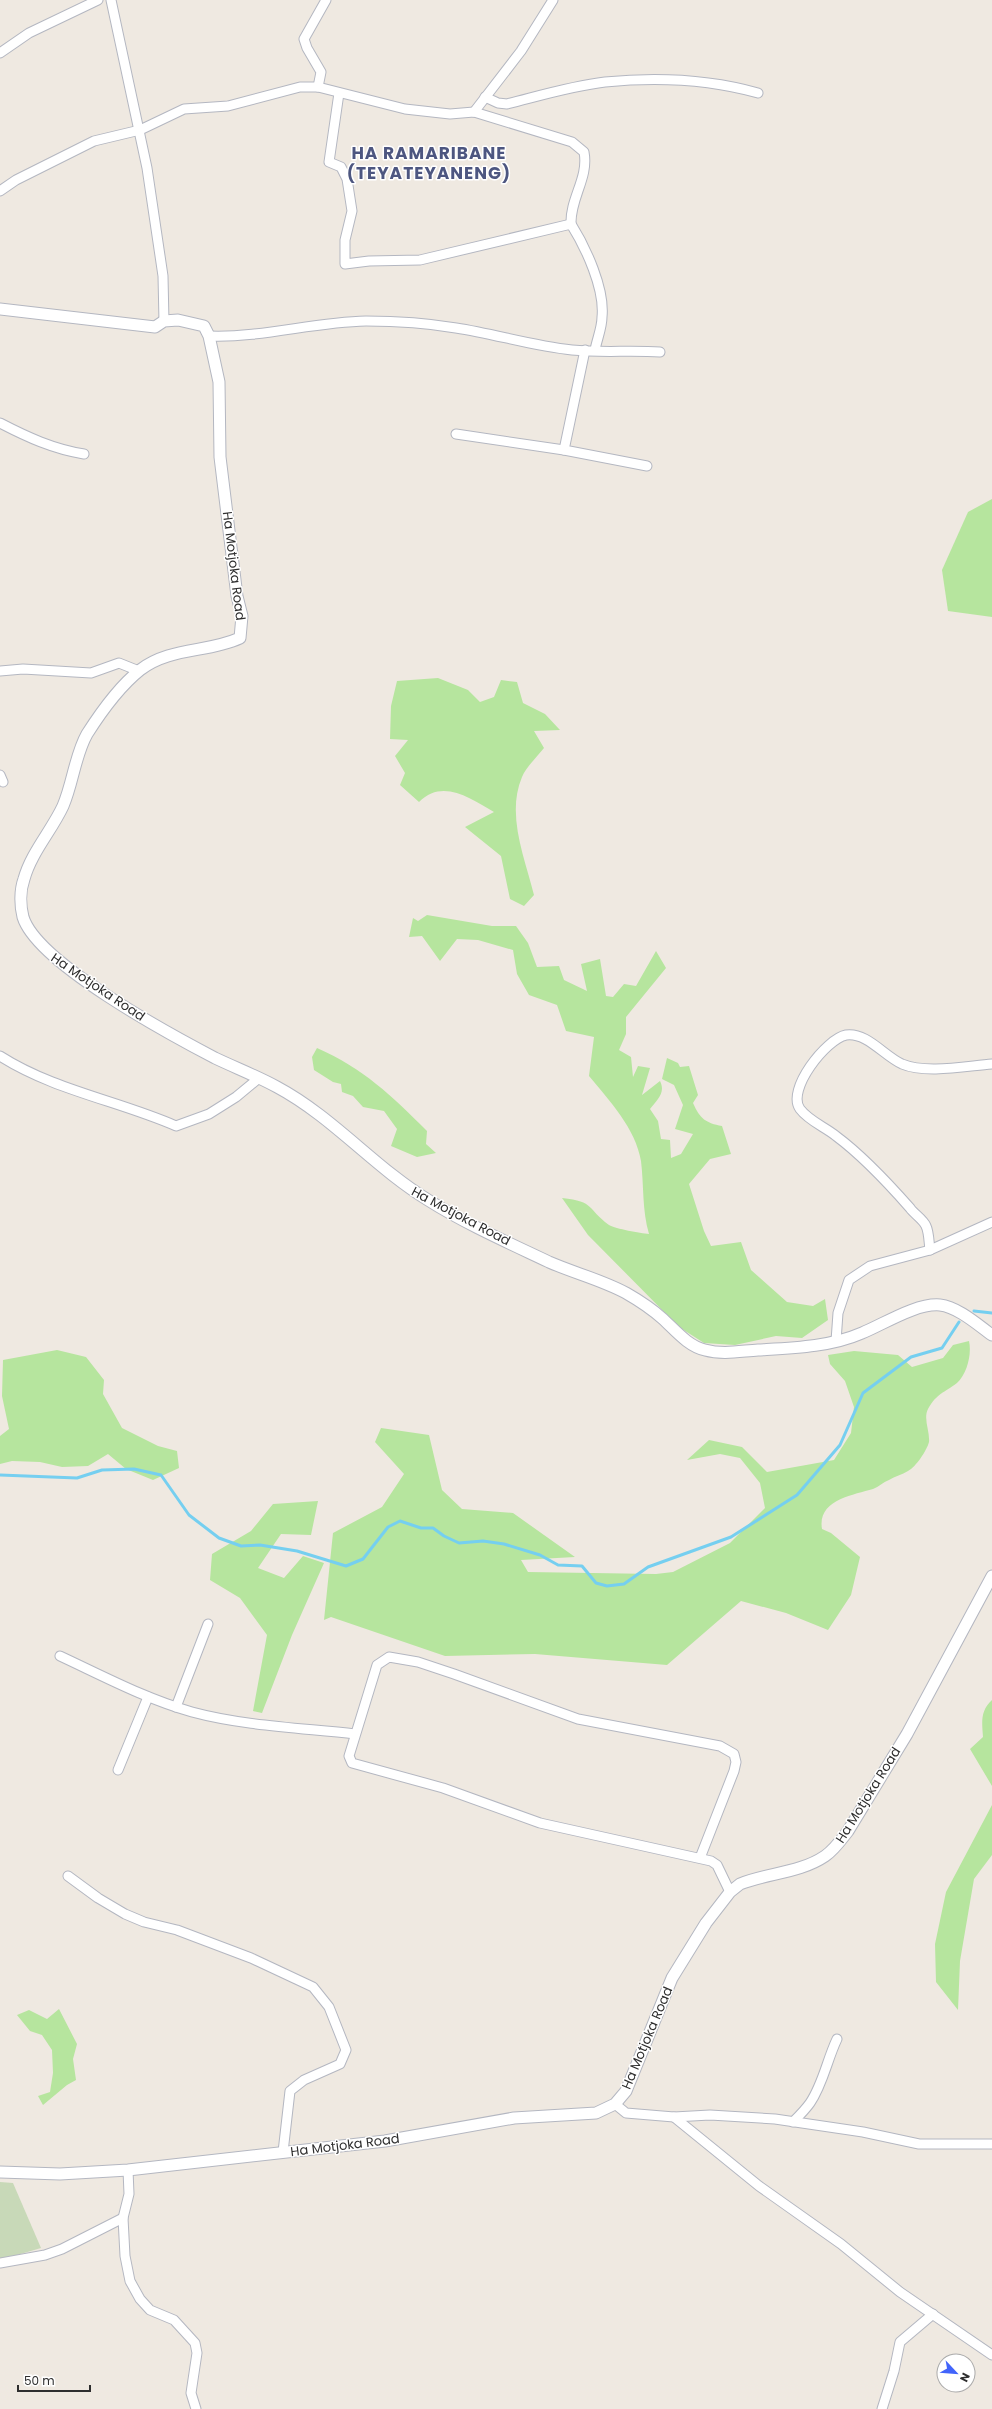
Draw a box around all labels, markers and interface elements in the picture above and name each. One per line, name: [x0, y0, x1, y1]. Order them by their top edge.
district label: HA RAMARIBANE (TEYATEYANENG): [347, 141, 511, 185]
street label: Ha Motjoka Road: [218, 510, 250, 622]
street label: Ha Motjoka Road: [47, 948, 149, 1026]
street label: Ha Motjoka Road: [408, 1182, 514, 1250]
street label: Ha Motjoka Road: [831, 1743, 905, 1847]
street label: Ha Motjoka Road: [617, 1984, 677, 2092]
street label: Ha Motjoka Road: [289, 2129, 401, 2161]
north arrow: [936, 2353, 976, 2393]
scale bar: [18, 2367, 90, 2393]
text: N: [956, 2370, 974, 2385]
text: 50 m: [24, 2372, 55, 2389]

